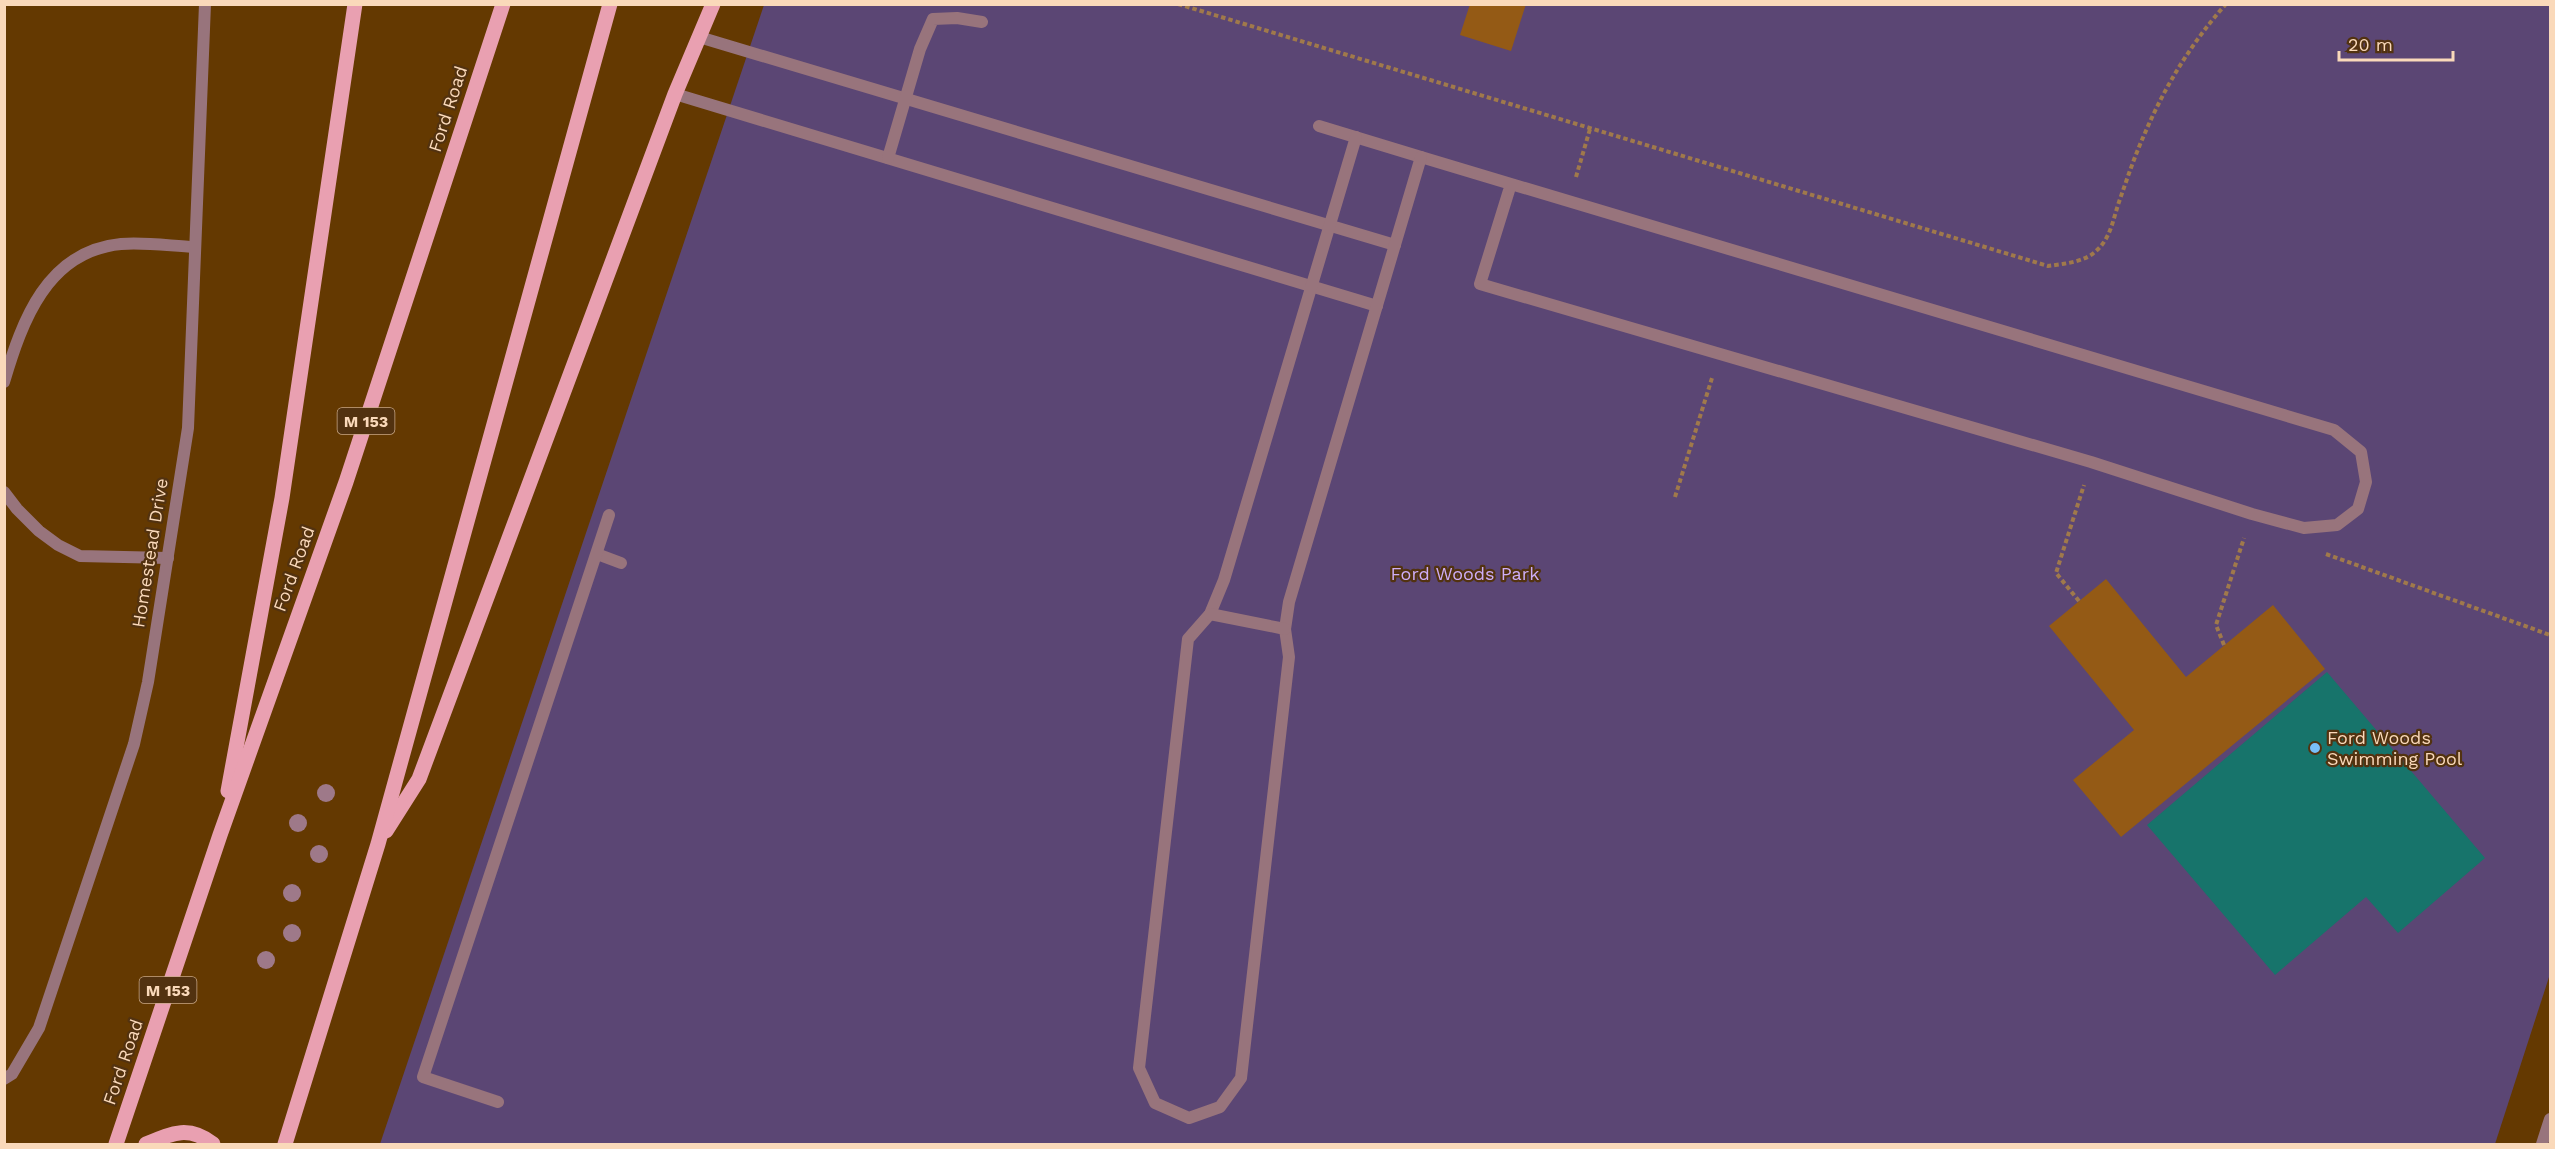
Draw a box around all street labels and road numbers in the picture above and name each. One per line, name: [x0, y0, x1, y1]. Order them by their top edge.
street label: Ford Road: [424, 63, 471, 155]
road number: M 153: [338, 408, 394, 434]
street label: Homestead Drive: [127, 477, 172, 629]
street label: Ford Road: [268, 523, 319, 614]
road number: M 153: [140, 977, 196, 1003]
street label: Ford Road: [98, 1016, 147, 1107]

